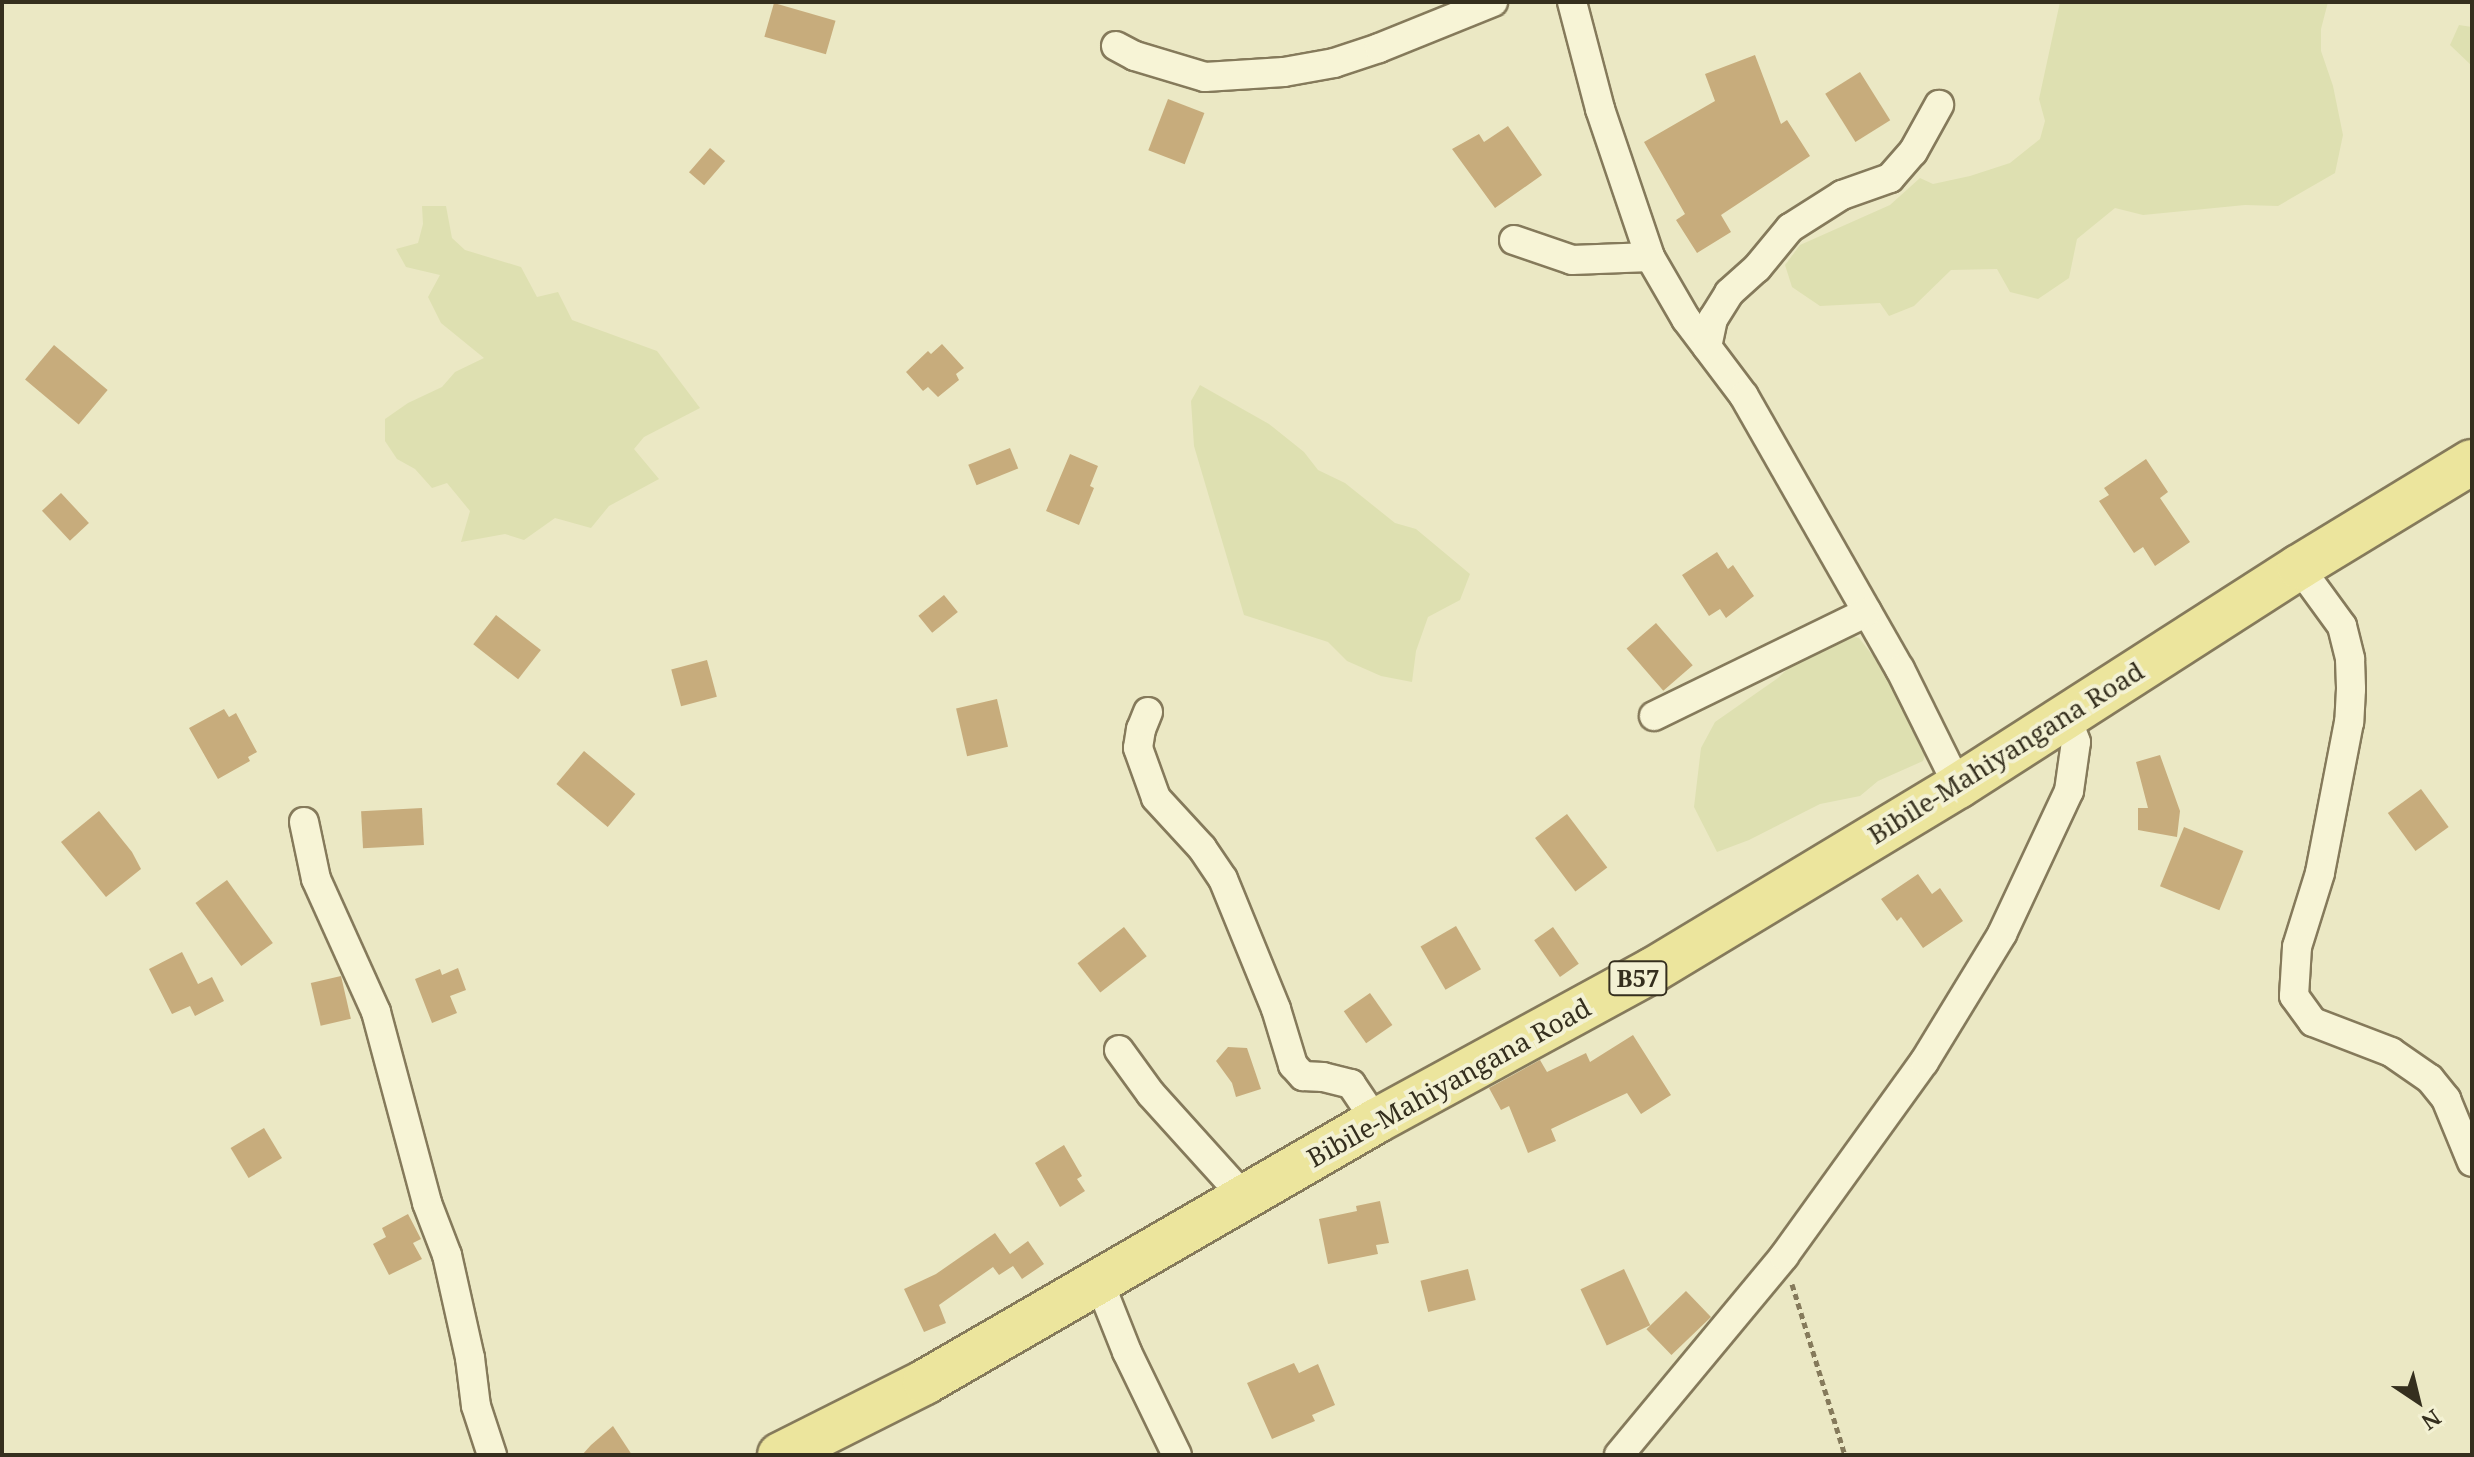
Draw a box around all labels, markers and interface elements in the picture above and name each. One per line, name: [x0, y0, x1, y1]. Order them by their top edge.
street label: Bibile-Mahiyangana Road: [1862, 655, 2150, 851]
road number: B57: [1608, 958, 1668, 998]
street label: Bibile-Mahiyangana Road: [1302, 992, 1596, 1174]
north arrow: [2378, 1361, 2458, 1441]
text: N: [2416, 1403, 2447, 1438]

